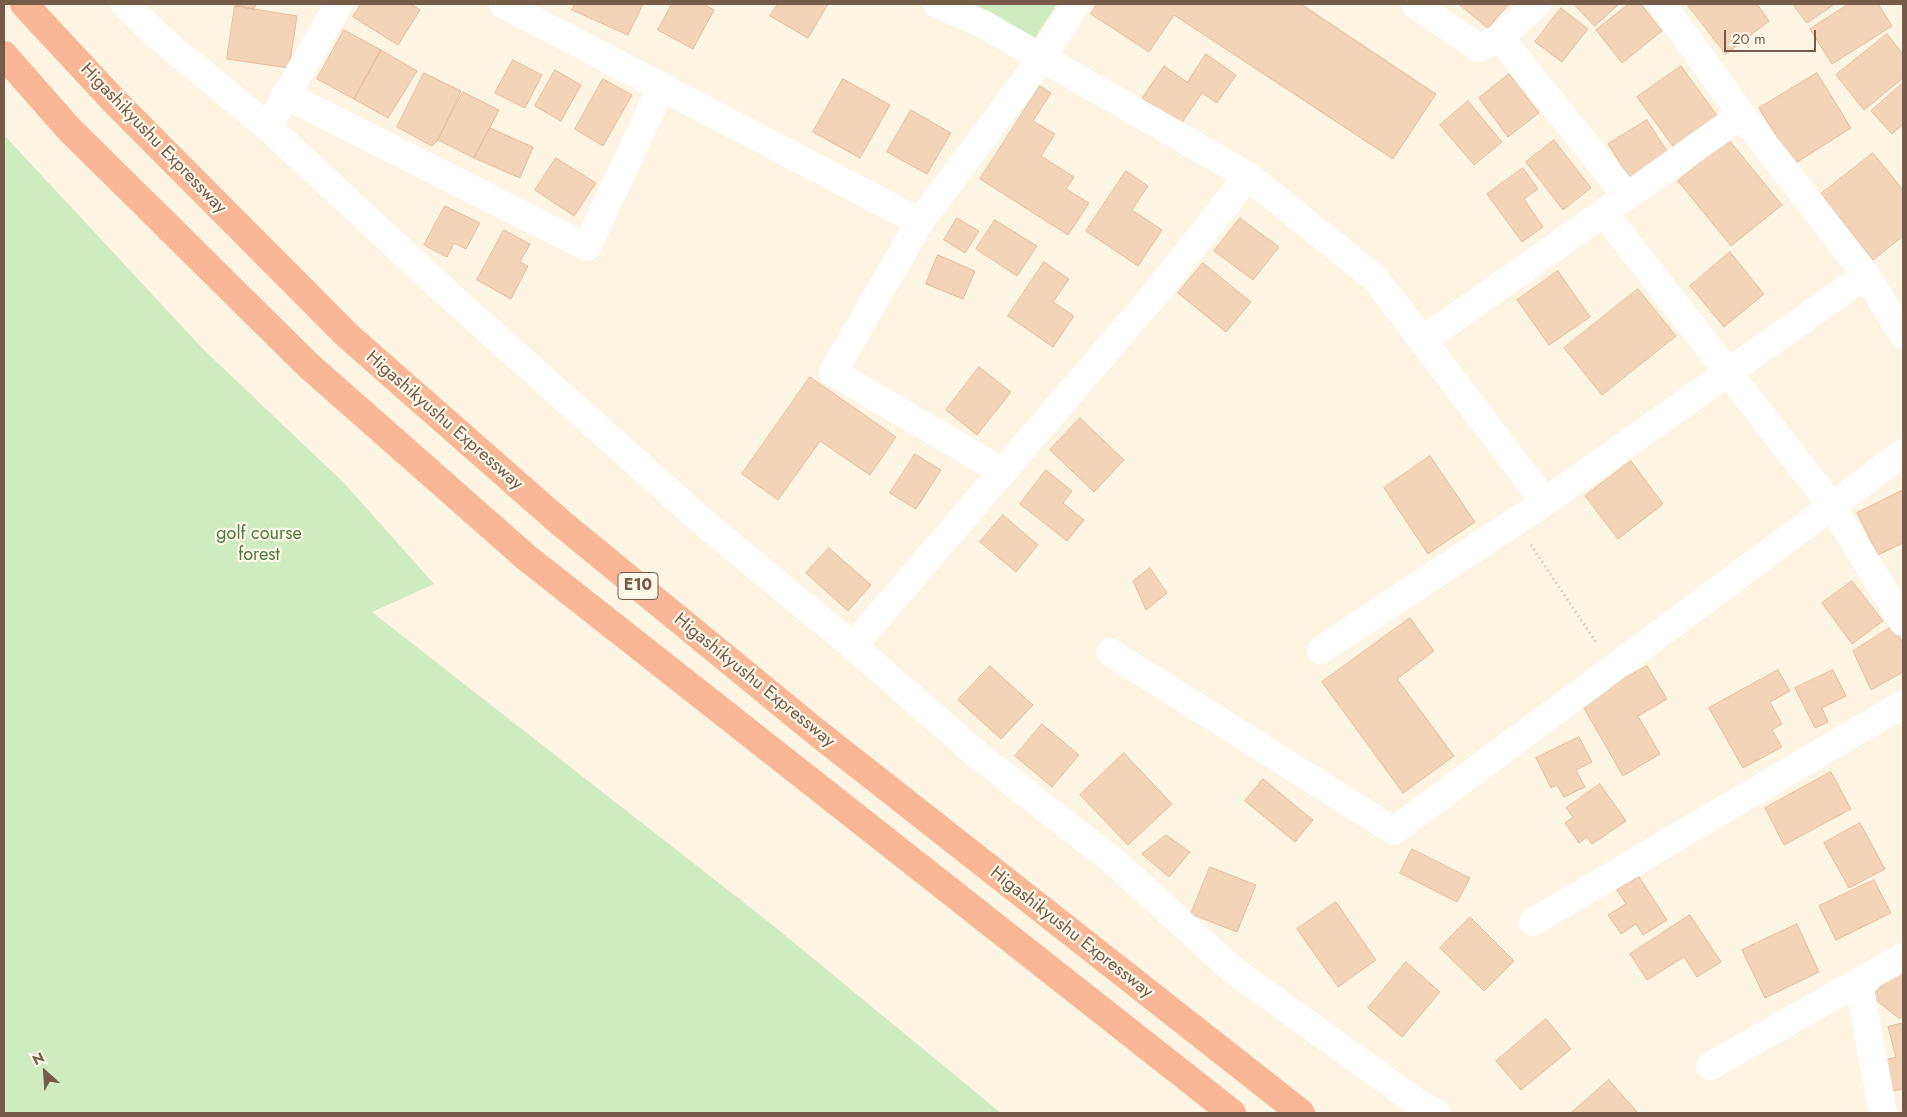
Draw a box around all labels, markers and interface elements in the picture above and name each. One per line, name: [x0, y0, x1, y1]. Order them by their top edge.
scale bar: [1727, 20, 1820, 52]
text: 20 m: [1732, 28, 1766, 50]
street label: Higashikyushu Expressway: [75, 59, 231, 219]
street label: Higashikyushu Expressway: [361, 347, 527, 495]
park label: golf course forest: [216, 524, 302, 566]
road number: E10: [618, 572, 658, 600]
street label: Higashikyushu Expressway: [669, 609, 839, 753]
street label: Higashikyushu Expressway: [985, 863, 1157, 1003]
north arrow: [20, 1047, 70, 1097]
text: N: [29, 1047, 48, 1070]

